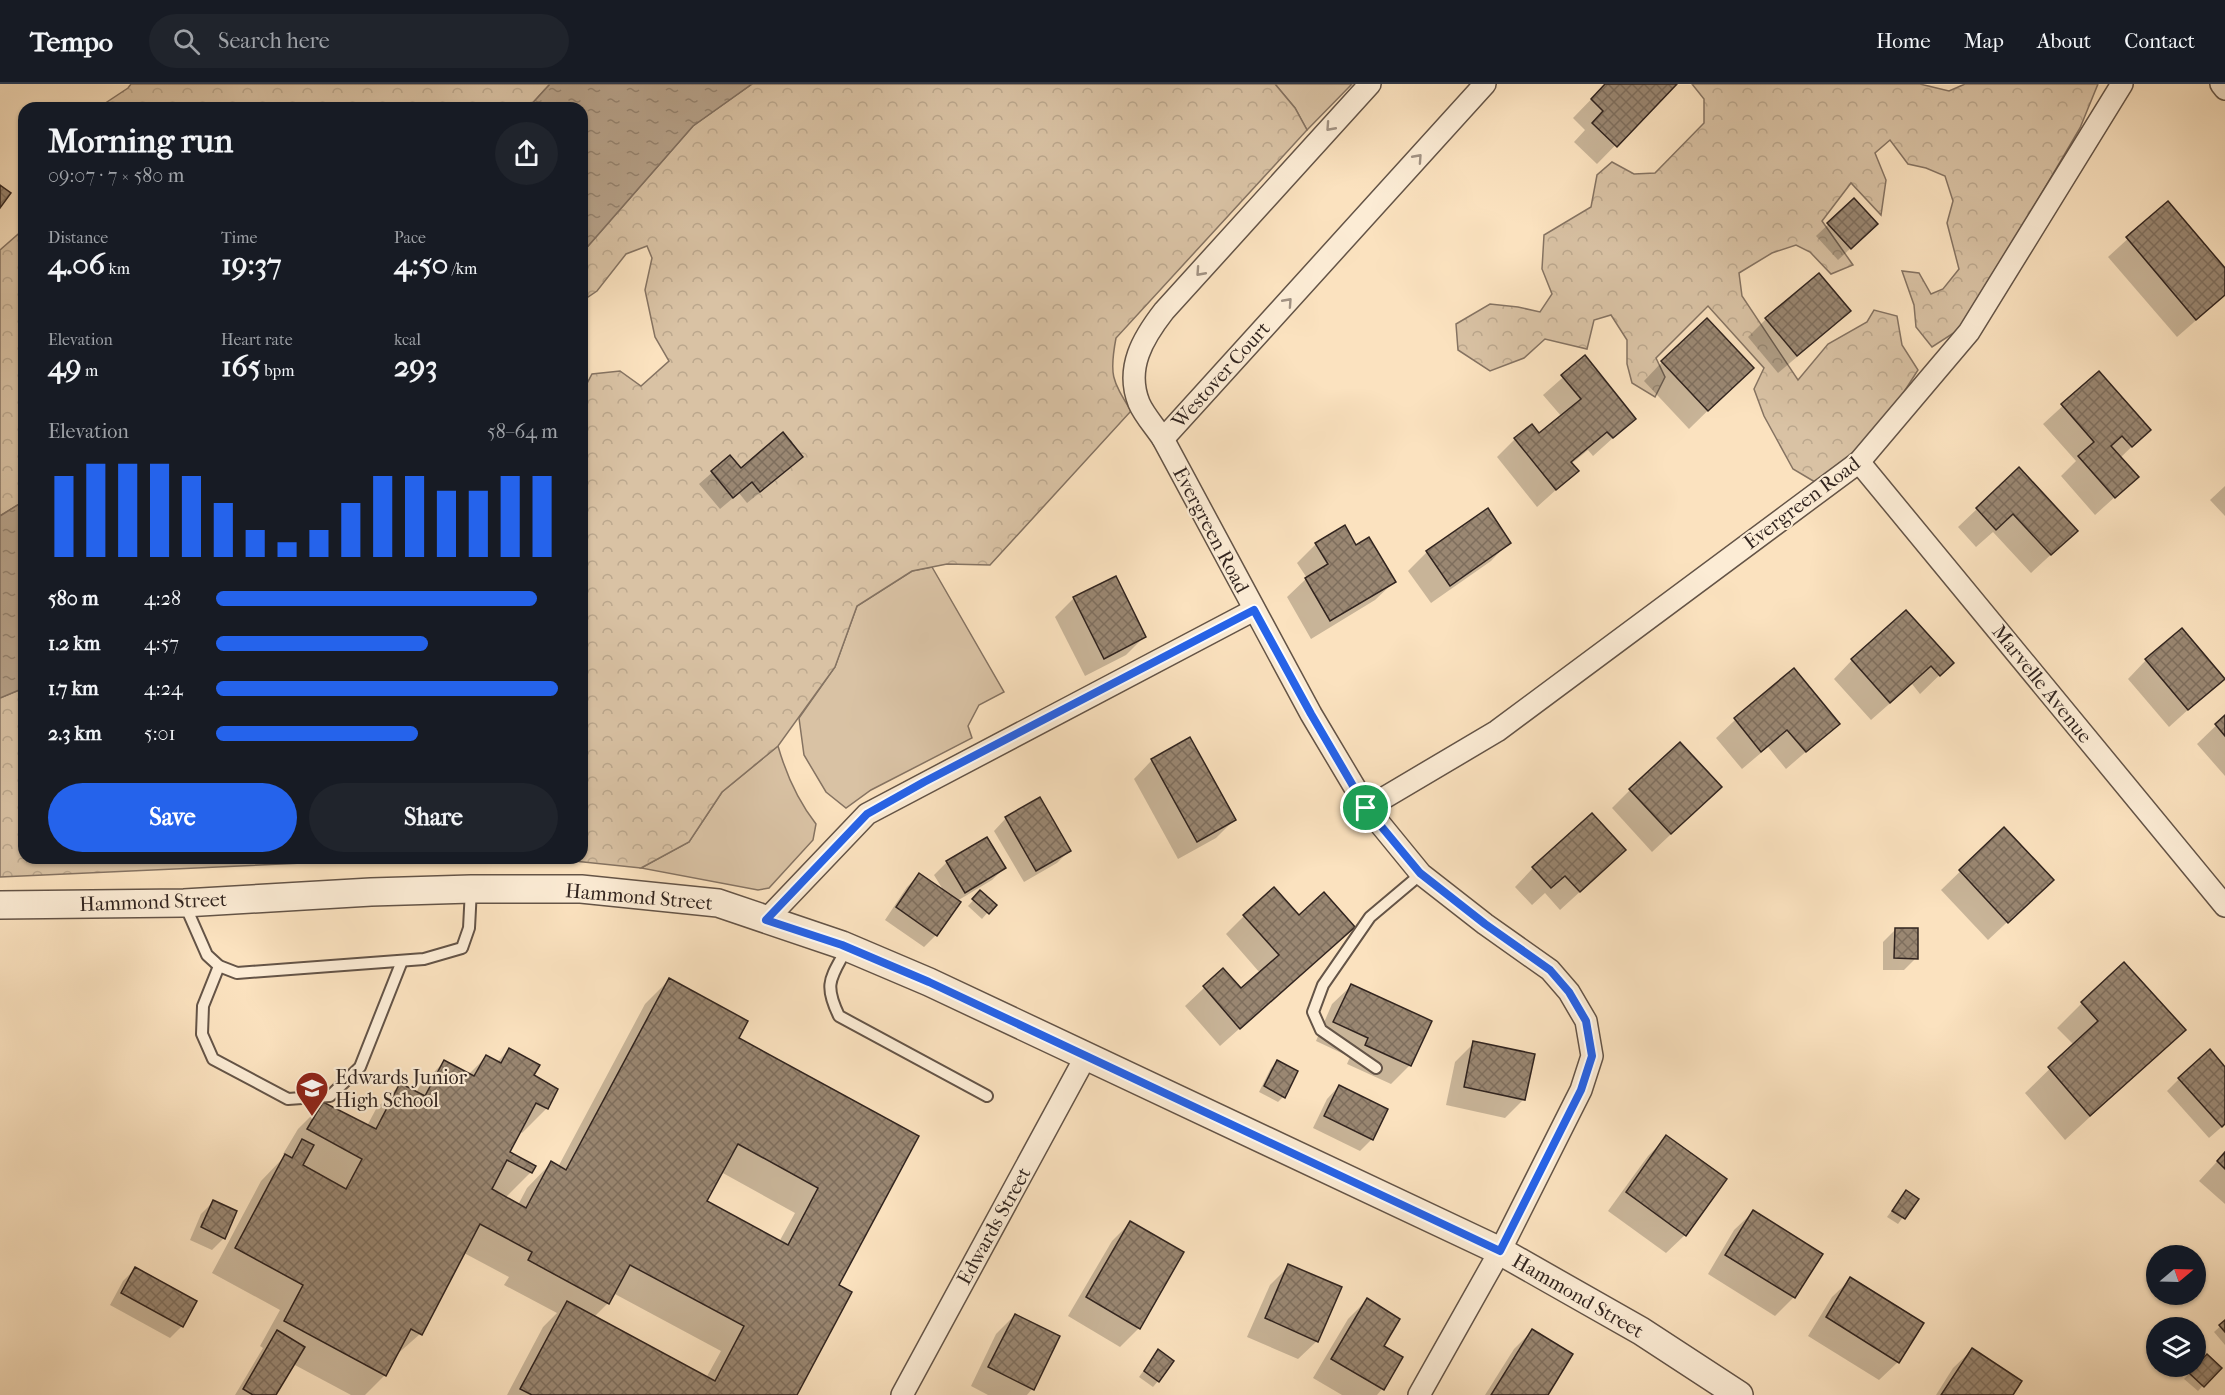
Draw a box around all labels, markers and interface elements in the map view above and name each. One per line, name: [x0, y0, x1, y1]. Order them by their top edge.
search box: [149, 14, 569, 68]
text: Tempo: [30, 25, 113, 58]
icon: search: [170, 25, 203, 58]
text: Search here: [218, 28, 330, 54]
text: Home: [1876, 29, 1931, 53]
text: Map: [1964, 29, 2004, 53]
text: About: [2037, 29, 2091, 53]
text: Contact: [2124, 29, 2195, 53]
one-way arrow: [1326, 121, 1337, 131]
text: Morning run: [48, 122, 233, 161]
button: share: [495, 122, 558, 185]
one-way arrow: [1411, 154, 1422, 164]
text: 09:07 · 7 × 580 m: [48, 164, 184, 187]
text: Distance: [48, 228, 108, 247]
text: Time: [221, 228, 257, 247]
text: Pace: [394, 228, 426, 247]
text: 4.06: [48, 247, 105, 282]
text: 19:37: [221, 247, 281, 282]
text: 4:50: [394, 247, 448, 282]
text: km: [105, 259, 130, 278]
text: /km: [448, 259, 477, 278]
one-way arrow: [1196, 265, 1207, 276]
one-way arrow: [1280, 299, 1291, 310]
street label: Westover Court: [1167, 317, 1275, 434]
text: Elevation: [48, 330, 113, 349]
text: Heart rate: [221, 330, 293, 349]
text: kcal: [394, 330, 421, 349]
text: 49: [48, 349, 81, 384]
text: 165: [221, 349, 261, 384]
text: 293: [394, 349, 437, 384]
text: m: [81, 361, 98, 380]
text: bpm: [261, 361, 295, 380]
text: Elevation: [48, 420, 129, 443]
text: 58–64 m: [487, 420, 558, 443]
street label: Evergreen Road: [1739, 451, 1865, 554]
street label: Evergreen Road: [1168, 463, 1254, 598]
text: 580 m: [48, 587, 99, 610]
text: 4:28: [144, 587, 181, 610]
street label: Marvelle Avenue: [1987, 620, 2097, 748]
text: 1.2 km: [48, 632, 101, 655]
text: 4:57: [144, 632, 179, 655]
text: 1.7 km: [48, 677, 99, 700]
text: 4:24: [144, 677, 183, 700]
text: 2.3 km: [48, 722, 102, 745]
text: 5:01: [144, 722, 176, 745]
pin: [1340, 782, 1391, 833]
button: Save: [48, 783, 297, 852]
button: Share: [309, 783, 558, 852]
icon: arrive: [1349, 791, 1382, 824]
street label: Hammond Street: [564, 879, 714, 915]
street label: Hammond Street: [79, 888, 227, 916]
place label: Edwards Junior High School: [335, 1066, 468, 1112]
school or university icon: Edwards Junior High School: [294, 1070, 330, 1117]
street label: Edwards Street: [952, 1163, 1036, 1289]
north arrow: [2146, 1245, 2206, 1305]
map controls: [2146, 1245, 2206, 1377]
street label: Hammond Street: [1508, 1249, 1648, 1343]
button: layers: [2146, 1317, 2206, 1377]

